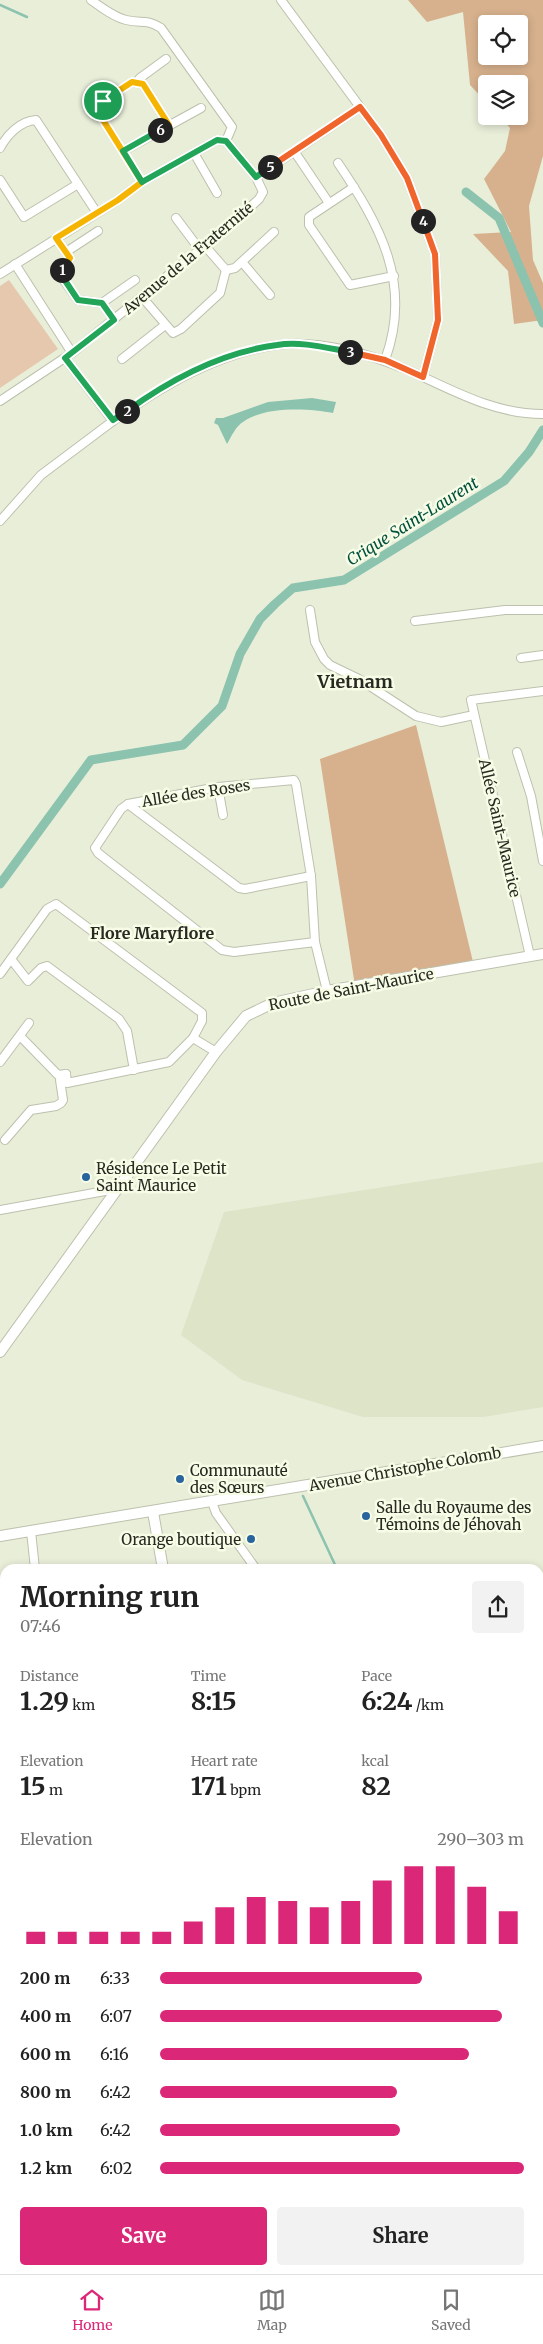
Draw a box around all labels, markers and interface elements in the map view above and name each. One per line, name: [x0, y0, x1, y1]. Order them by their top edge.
map controls: [478, 15, 528, 125]
button: locate: [478, 15, 528, 65]
button: layers: [478, 75, 528, 125]
pin: [82, 80, 124, 122]
icon: arrive: [89, 87, 117, 115]
pin: 6: [148, 118, 172, 142]
text: 6: [156, 121, 165, 139]
pin: 5: [258, 154, 282, 180]
text: 5: [266, 158, 275, 176]
street label: Avenue de la Fraternité: [118, 198, 257, 319]
pin: 4: [410, 208, 436, 234]
text: 4: [419, 212, 428, 230]
pin: 1: [50, 258, 74, 282]
text: 1: [59, 261, 66, 279]
pin: 3: [338, 340, 362, 364]
text: 3: [346, 343, 355, 361]
pin: 2: [114, 398, 140, 424]
text: 2: [123, 402, 132, 420]
water label: Crique Saint-Laurent: [342, 472, 482, 570]
district label: Vietnam: [316, 670, 393, 693]
street label: Allée Saint-Maurice: [475, 756, 525, 899]
street label: Allée des Roses: [140, 775, 252, 811]
district label: Flore Maryflore: [90, 923, 214, 943]
street label: Route de Saint-Maurice: [267, 964, 435, 1014]
place label: Résidence Le Petit Saint Maurice: [96, 1159, 227, 1195]
marker: Résidence Le Petit Saint Maurice: [80, 1171, 92, 1183]
street label: Avenue Christophe Colomb: [306, 1443, 503, 1495]
place label: Communauté des Sœurs: [190, 1461, 288, 1497]
marker: Communauté des Sœurs: [174, 1473, 186, 1485]
place label: Salle du Royaume des Témoins de Jéhovah: [376, 1498, 531, 1534]
marker: Salle du Royaume des Témoins de Jéhovah: [360, 1510, 372, 1522]
place label: Orange boutique: [121, 1530, 241, 1549]
marker: Orange boutique: [245, 1533, 257, 1545]
text: Morning run: [20, 1579, 199, 1615]
button: share: [472, 1581, 524, 1633]
text: 07:46: [20, 1616, 61, 1636]
text: Distance: [20, 1667, 79, 1685]
text: Time: [191, 1667, 226, 1685]
text: Pace: [361, 1667, 392, 1685]
text: 1.29: [20, 1685, 69, 1717]
text: 8:15: [191, 1685, 237, 1717]
text: 6:24: [361, 1685, 412, 1717]
text: km: [69, 1696, 95, 1714]
text: /km: [412, 1696, 444, 1714]
text: Elevation: [20, 1752, 84, 1770]
text: Heart rate: [191, 1752, 258, 1770]
text: kcal: [361, 1752, 389, 1770]
text: 15: [20, 1770, 46, 1802]
text: 171: [191, 1770, 227, 1802]
text: 82: [361, 1770, 391, 1802]
text: m: [46, 1781, 63, 1799]
text: bpm: [227, 1781, 261, 1799]
text: Elevation: [20, 1829, 93, 1849]
text: 290–303 m: [437, 1829, 524, 1849]
text: 200 m: [20, 1968, 70, 1988]
text: 6:33: [100, 1968, 130, 1988]
text: 400 m: [20, 2006, 71, 2026]
text: 6:07: [100, 2006, 132, 2026]
text: 600 m: [20, 2044, 71, 2064]
text: 6:16: [100, 2044, 129, 2064]
text: 800 m: [20, 2082, 71, 2102]
text: 6:42: [100, 2082, 131, 2102]
text: 1.0 km: [20, 2120, 73, 2140]
text: 6:42: [100, 2120, 131, 2140]
text: 1.2 km: [20, 2158, 72, 2178]
text: 6:02: [100, 2158, 132, 2178]
button: Save: [20, 2207, 267, 2265]
button: Share: [277, 2207, 524, 2265]
tab: Home: [72, 2286, 113, 2334]
tab: Map: [257, 2286, 287, 2334]
tab: Saved: [431, 2286, 471, 2334]

